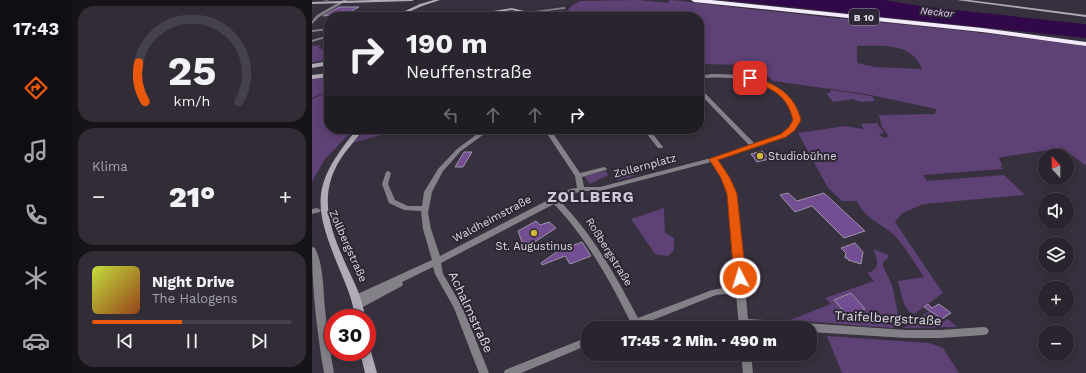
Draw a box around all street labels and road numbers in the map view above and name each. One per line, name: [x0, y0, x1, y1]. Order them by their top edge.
road number: B 10: [849, 9, 879, 25]
street label: Zollernplatz: [612, 151, 678, 181]
street label: Waldheimstraße: [450, 193, 534, 245]
street label: Zollbergstraße: [326, 208, 370, 284]
street label: Roßbergstraße: [583, 216, 635, 288]
street label: Achalmstraße: [446, 269, 496, 355]
street label: Traifelbergstraße: [834, 308, 942, 328]

